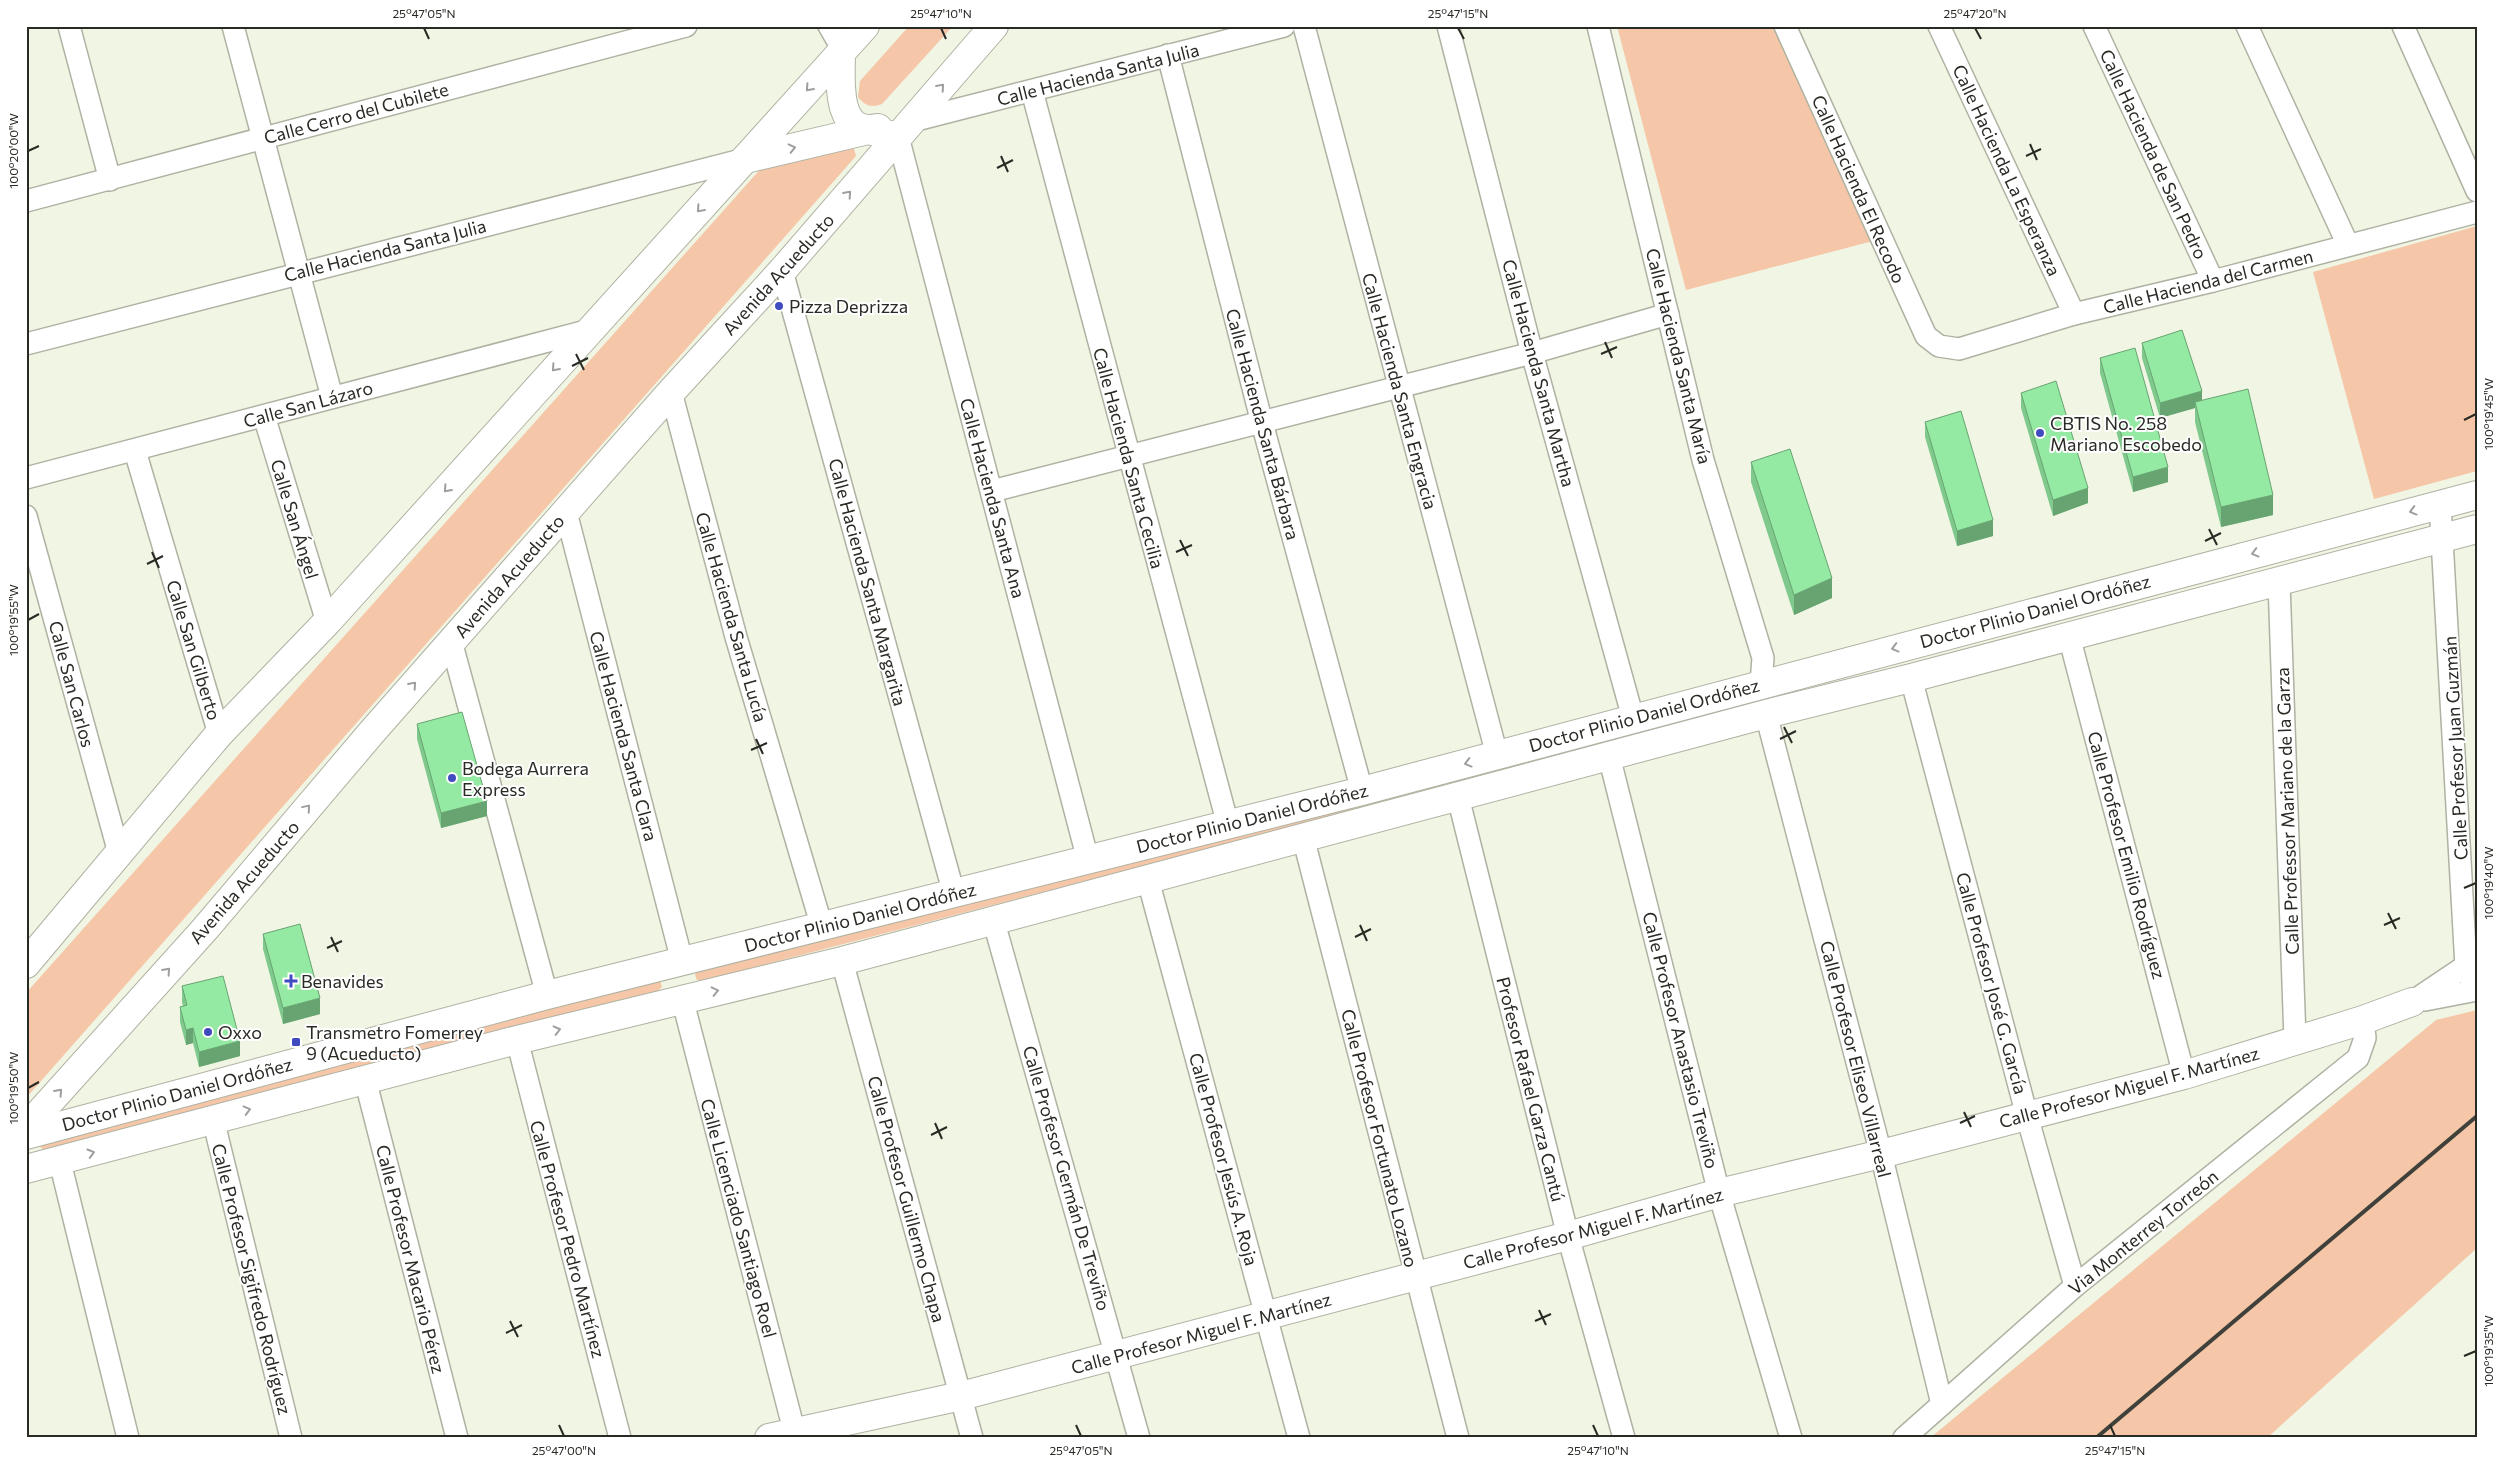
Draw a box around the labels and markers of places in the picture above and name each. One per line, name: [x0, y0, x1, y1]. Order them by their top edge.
place label: Pizza Deprizza: [789, 295, 908, 317]
marker: Pizza Deprizza: [773, 300, 785, 312]
place label: CBTIS No. 258 Mariano Escobedo: [2050, 412, 2202, 455]
marker: CBTIS No. 258 Mariano Escobedo: [2034, 427, 2046, 439]
place label: Bodega Aurrera Express: [462, 757, 589, 800]
marker: Bodega Aurrera Express: [446, 772, 458, 784]
place label: Benavides: [301, 970, 384, 992]
marker: Benavides: [285, 975, 297, 987]
place label: Oxxo: [218, 1021, 262, 1043]
place label: Transmetro Fomerrey 9 (Acueducto): [306, 1021, 483, 1064]
marker: Oxxo: [202, 1026, 214, 1038]
marker: Transmetro Fomerrey 9 (Acueducto): [290, 1036, 302, 1048]

